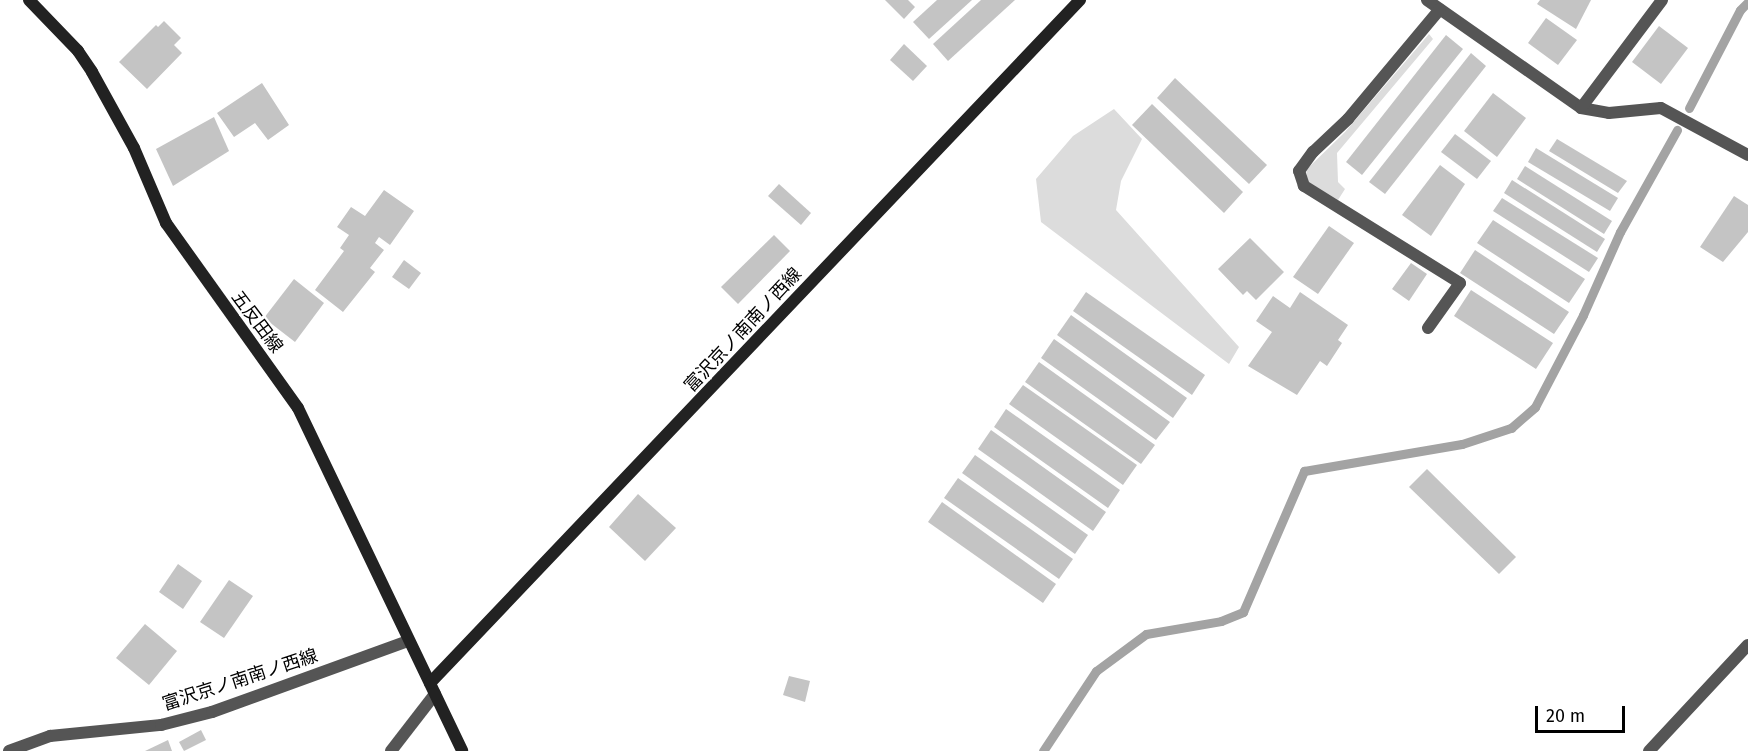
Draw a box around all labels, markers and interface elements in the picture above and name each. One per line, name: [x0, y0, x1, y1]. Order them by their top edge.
street label: 富沢京ノ南南ノ西線: [680, 263, 806, 397]
street label: 五反田線: [227, 287, 287, 357]
street label: 富沢京ノ南南ノ西線: [160, 645, 320, 715]
scale bar: [1538, 694, 1628, 732]
text: 20 m: [1546, 705, 1585, 727]

